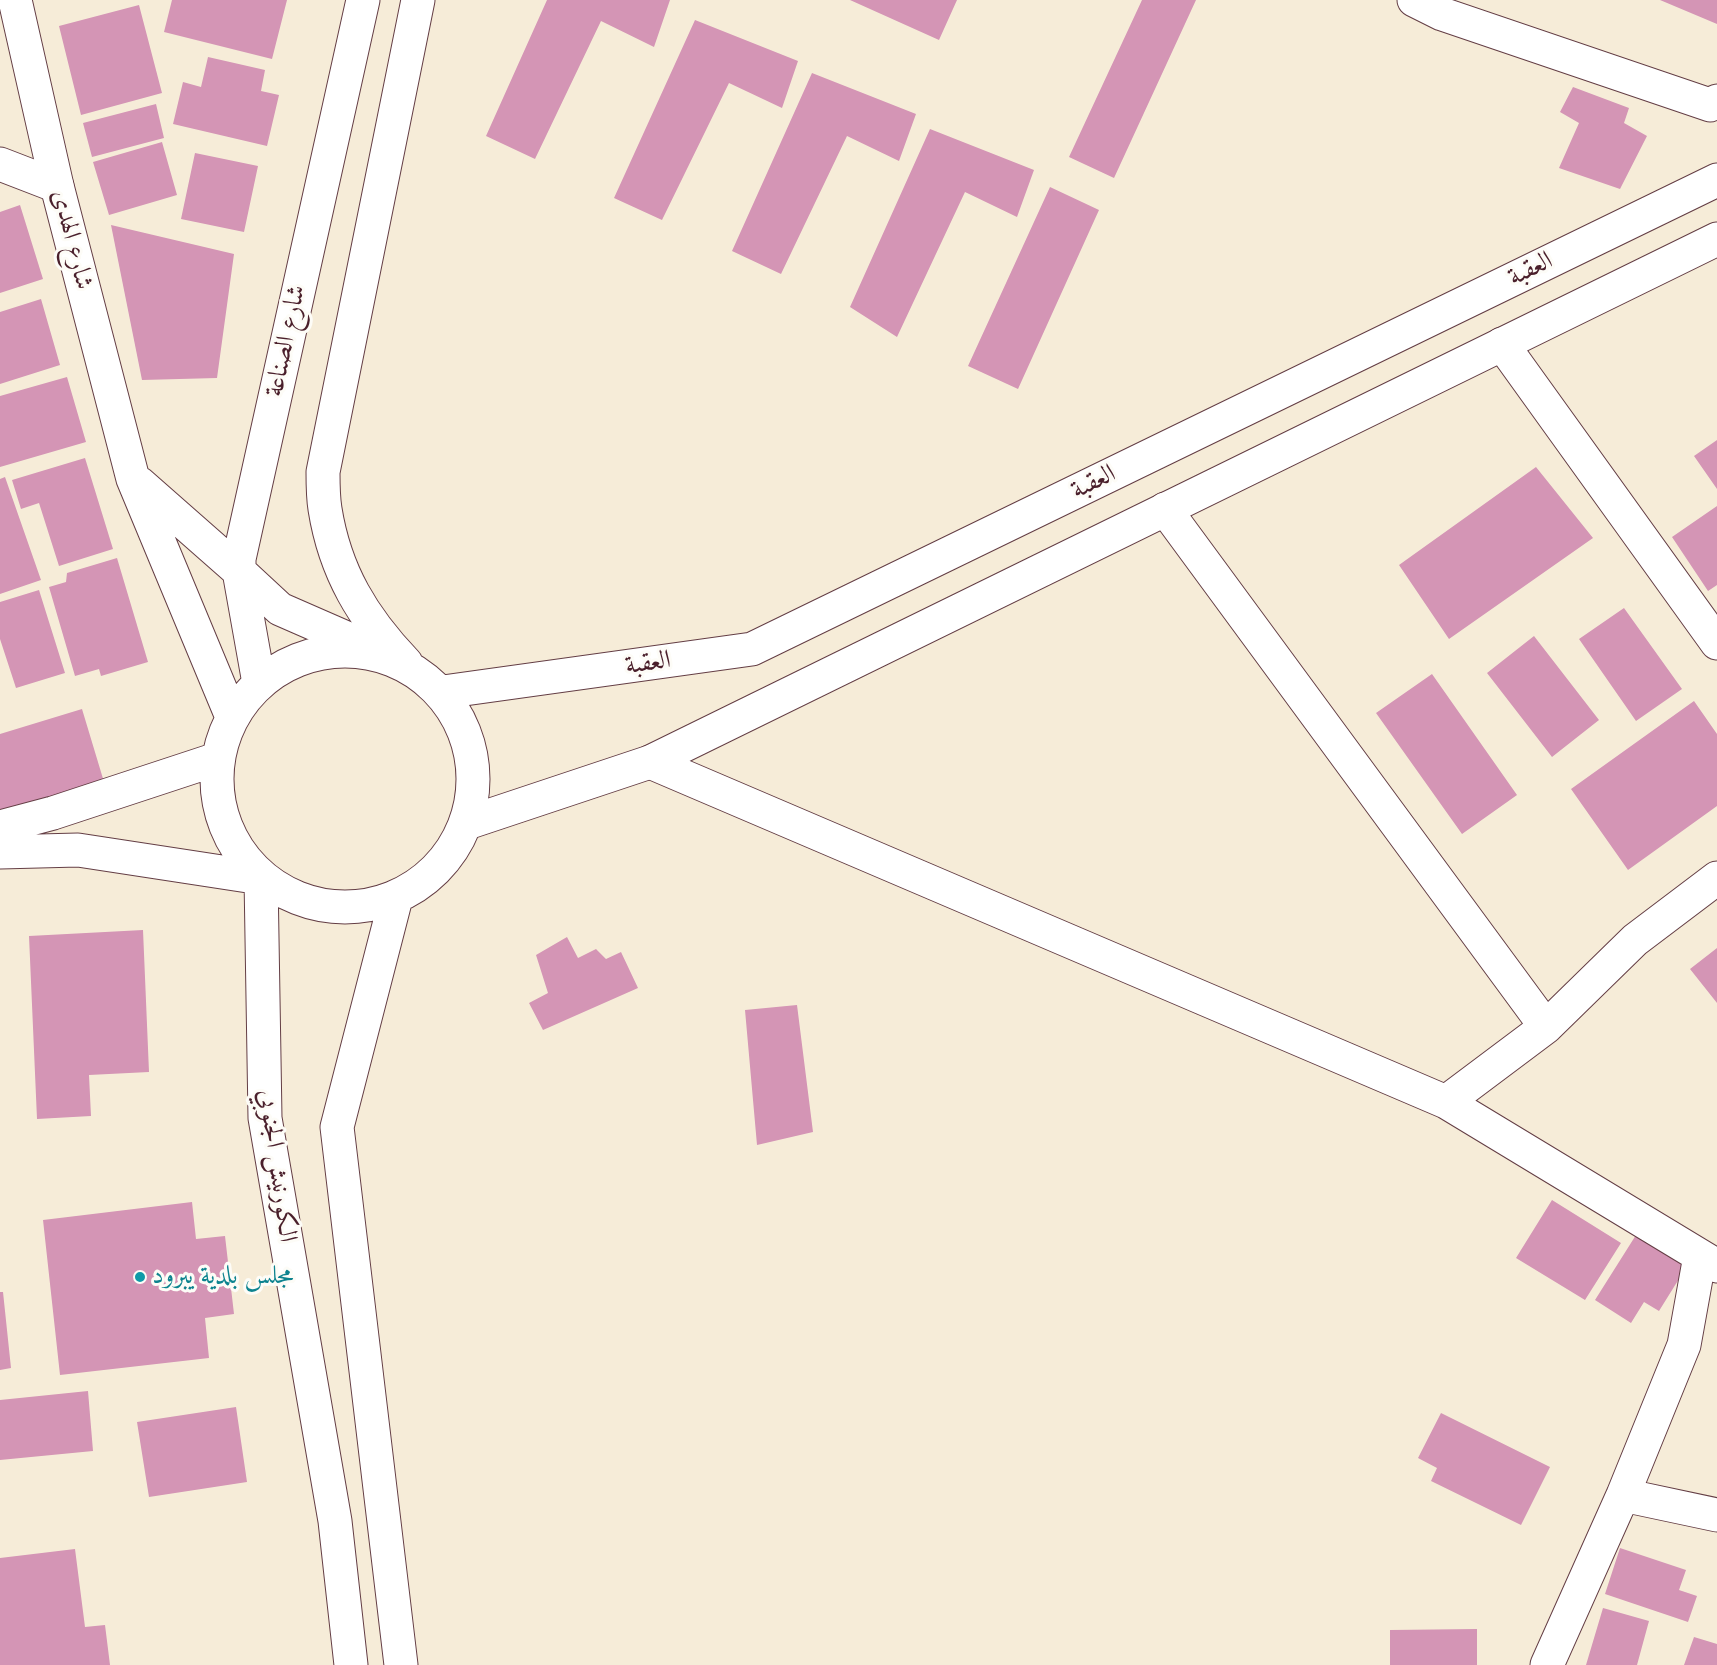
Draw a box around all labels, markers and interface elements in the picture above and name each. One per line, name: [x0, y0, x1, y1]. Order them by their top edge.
street label: شارع الهدى: [44, 187, 98, 293]
street label: العقبة: [1504, 246, 1558, 294]
street label: شارع الصناعة: [260, 282, 314, 400]
street label: العقبة: [1067, 459, 1121, 507]
street label: العقبة: [623, 645, 673, 683]
street label: الكورنيش الجنوبي: [250, 1088, 302, 1244]
place label: مجلس بلدية يبرود: [152, 1261, 293, 1293]
marker: مجلس بلدية يبرود: [133, 1270, 147, 1284]

